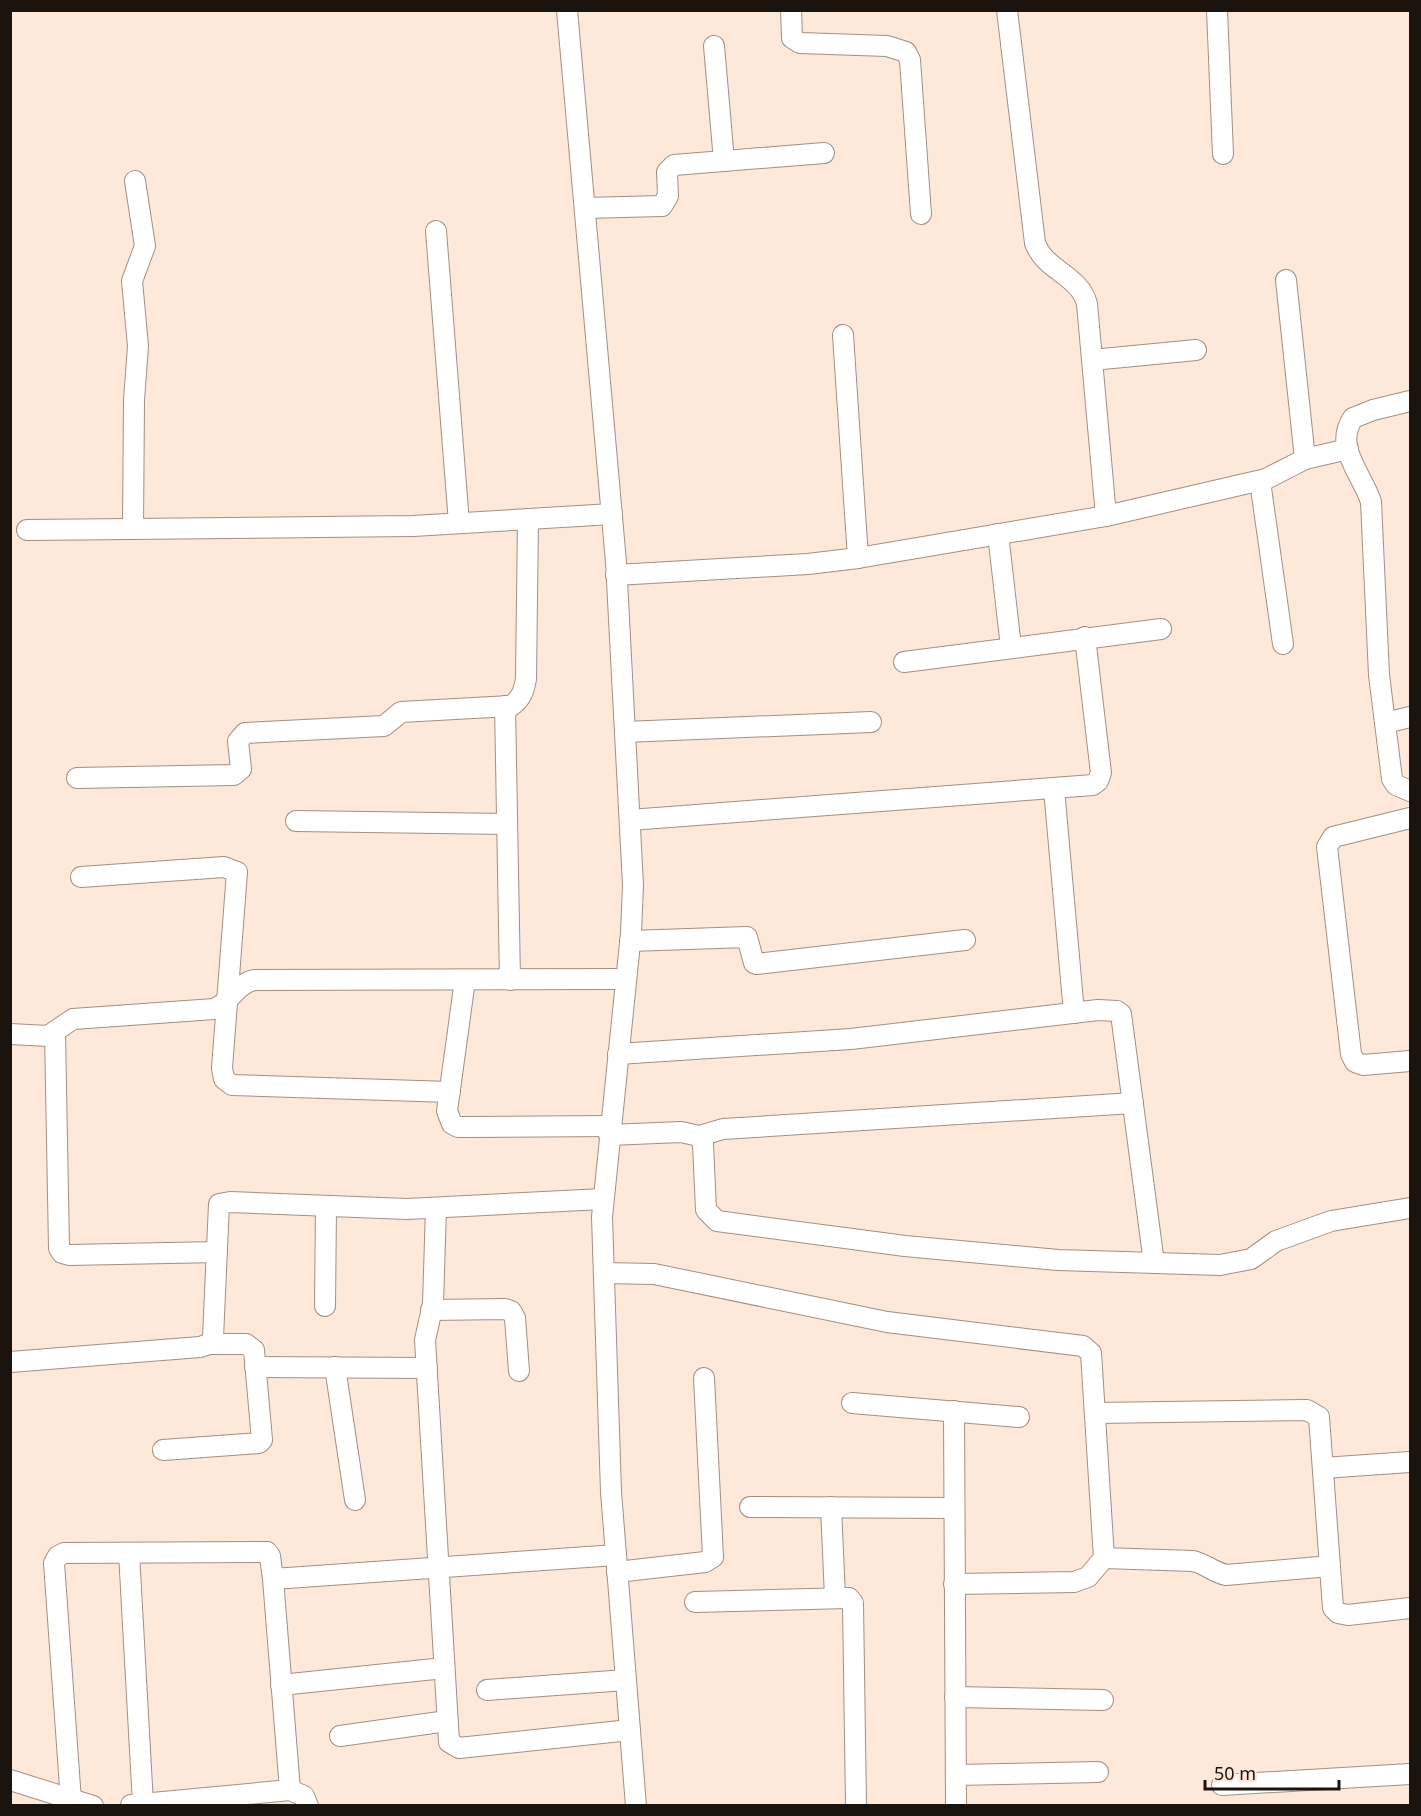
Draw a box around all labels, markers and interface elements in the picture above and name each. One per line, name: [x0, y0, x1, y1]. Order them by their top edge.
scale bar: [1205, 1753, 1338, 1791]
text: 50 m: [1214, 1761, 1256, 1785]

